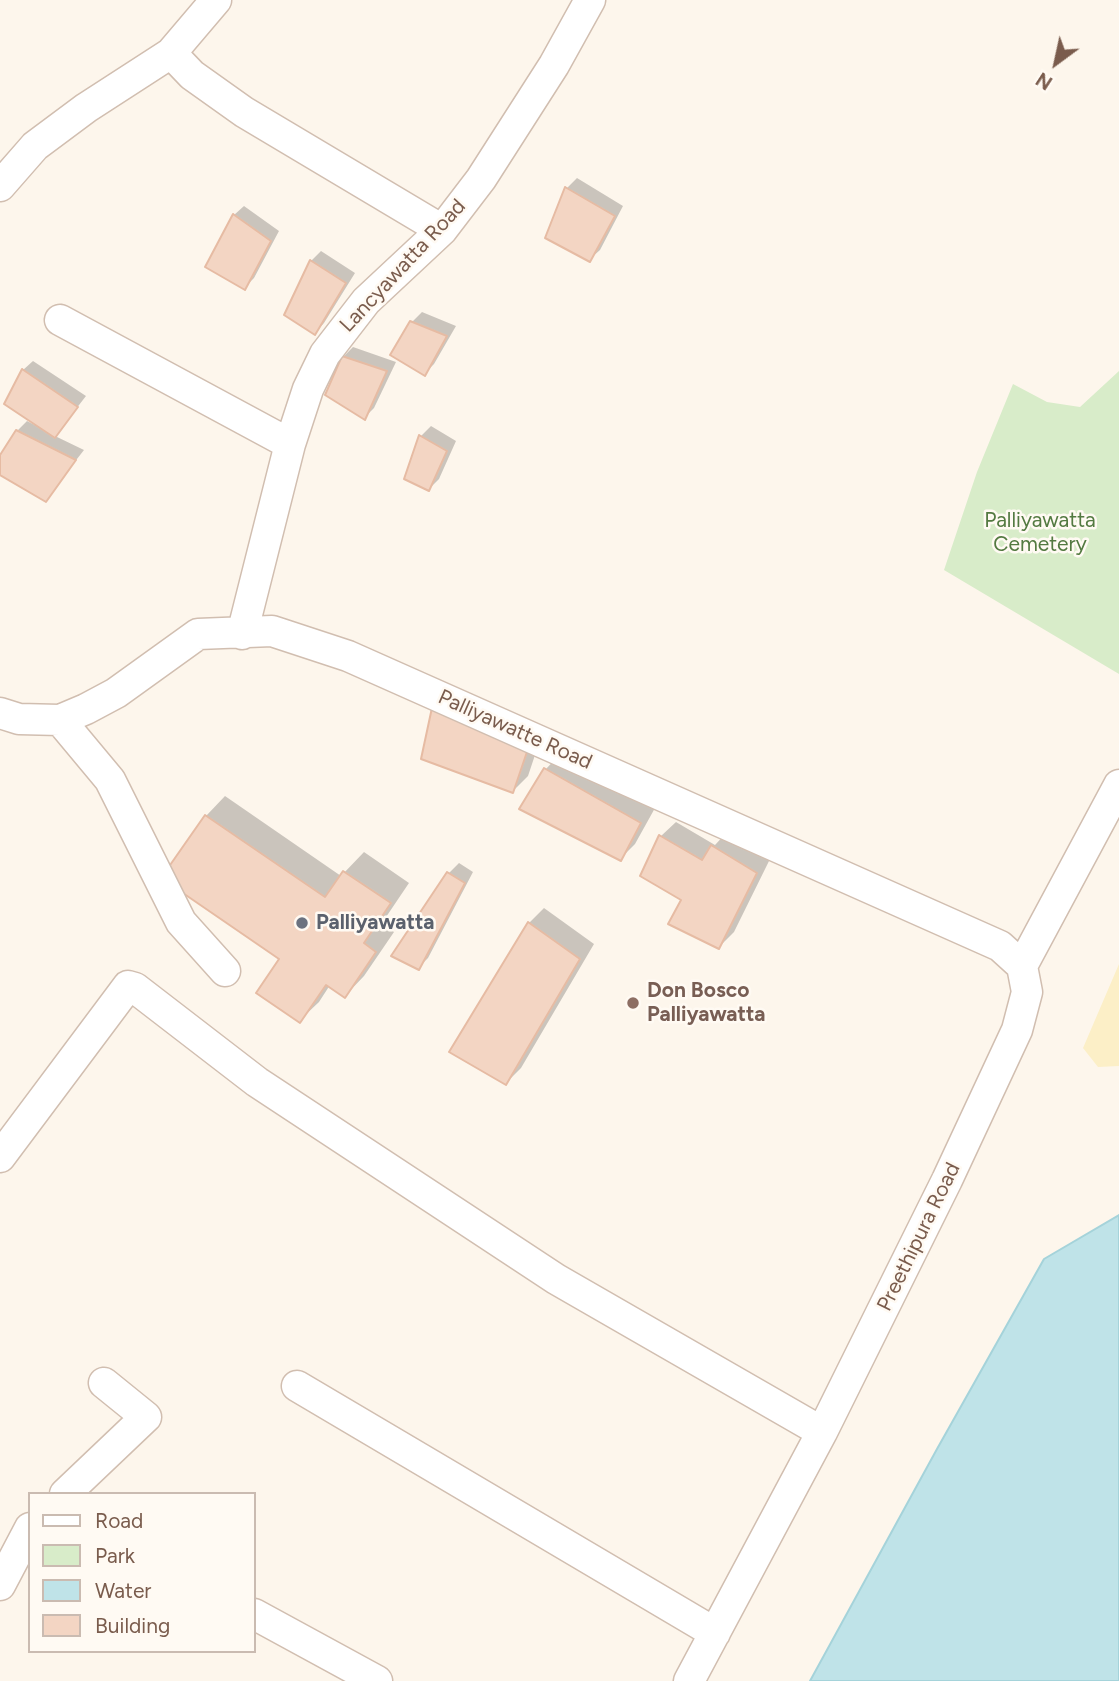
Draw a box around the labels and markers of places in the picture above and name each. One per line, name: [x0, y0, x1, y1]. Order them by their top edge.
place label: Palliyawatta: [316, 910, 434, 936]
marker: Palliyawatta: [294, 915, 310, 931]
place label: Don Bosco Palliyawatta: [647, 978, 765, 1028]
marker: Don Bosco Palliyawatta: [625, 995, 641, 1011]

